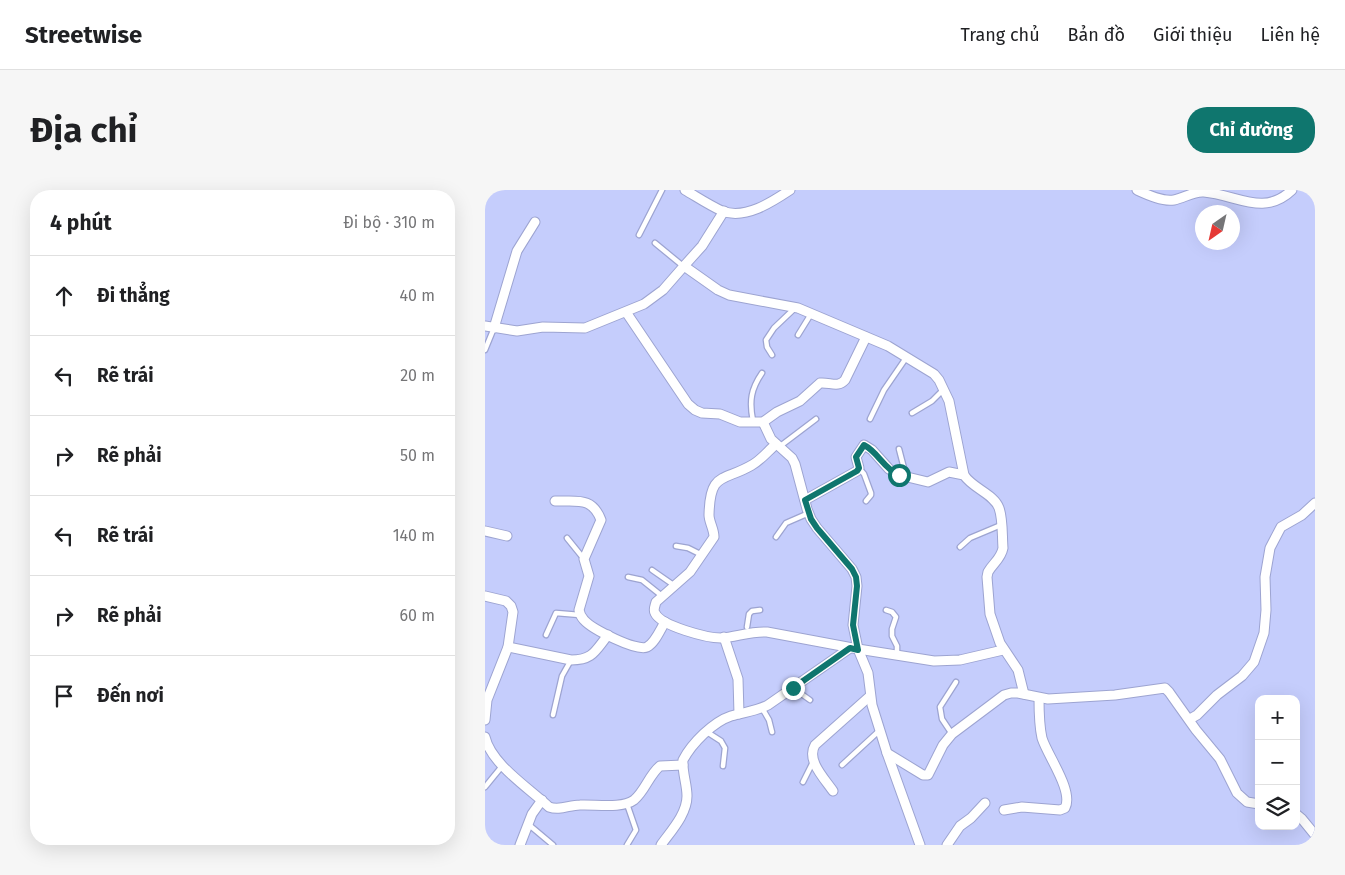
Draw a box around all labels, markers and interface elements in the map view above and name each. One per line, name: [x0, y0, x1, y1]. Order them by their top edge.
text: Streetwise: [25, 21, 142, 49]
text: Trang chủ: [960, 24, 1040, 46]
text: Bản đồ: [1068, 24, 1125, 46]
text: Giới thiệu: [1153, 24, 1232, 46]
text: Liên hệ: [1260, 24, 1320, 46]
button: Chỉ đường: [1187, 107, 1315, 153]
text: Địa chỉ: [30, 109, 137, 151]
north arrow: [1195, 205, 1240, 250]
text: 4 phút: [50, 210, 112, 236]
text: Đi bộ · 310 m: [343, 213, 435, 232]
icon: ahead: [50, 282, 78, 310]
text: Đi thẳng: [97, 284, 170, 307]
text: 40 m: [400, 286, 435, 305]
icon: left: [50, 362, 78, 390]
text: Rẽ trái: [97, 364, 154, 387]
text: 20 m: [400, 366, 435, 385]
icon: right: [50, 442, 78, 470]
text: Rẽ phải: [97, 444, 162, 467]
text: 50 m: [400, 446, 435, 465]
route start: [888, 464, 911, 487]
icon: left: [50, 522, 78, 550]
text: Rẽ trái: [97, 524, 154, 547]
text: 140 m: [393, 526, 435, 545]
icon: right: [50, 602, 78, 630]
text: Rẽ phải: [97, 604, 162, 627]
text: 60 m: [400, 606, 435, 625]
route end: [782, 677, 805, 700]
icon: arrive: [50, 682, 78, 710]
text: Đến nơi: [97, 684, 164, 707]
map controls: [1255, 695, 1300, 830]
button: +: [1255, 695, 1300, 740]
button: −: [1255, 740, 1300, 785]
button: layers: [1255, 785, 1300, 830]

